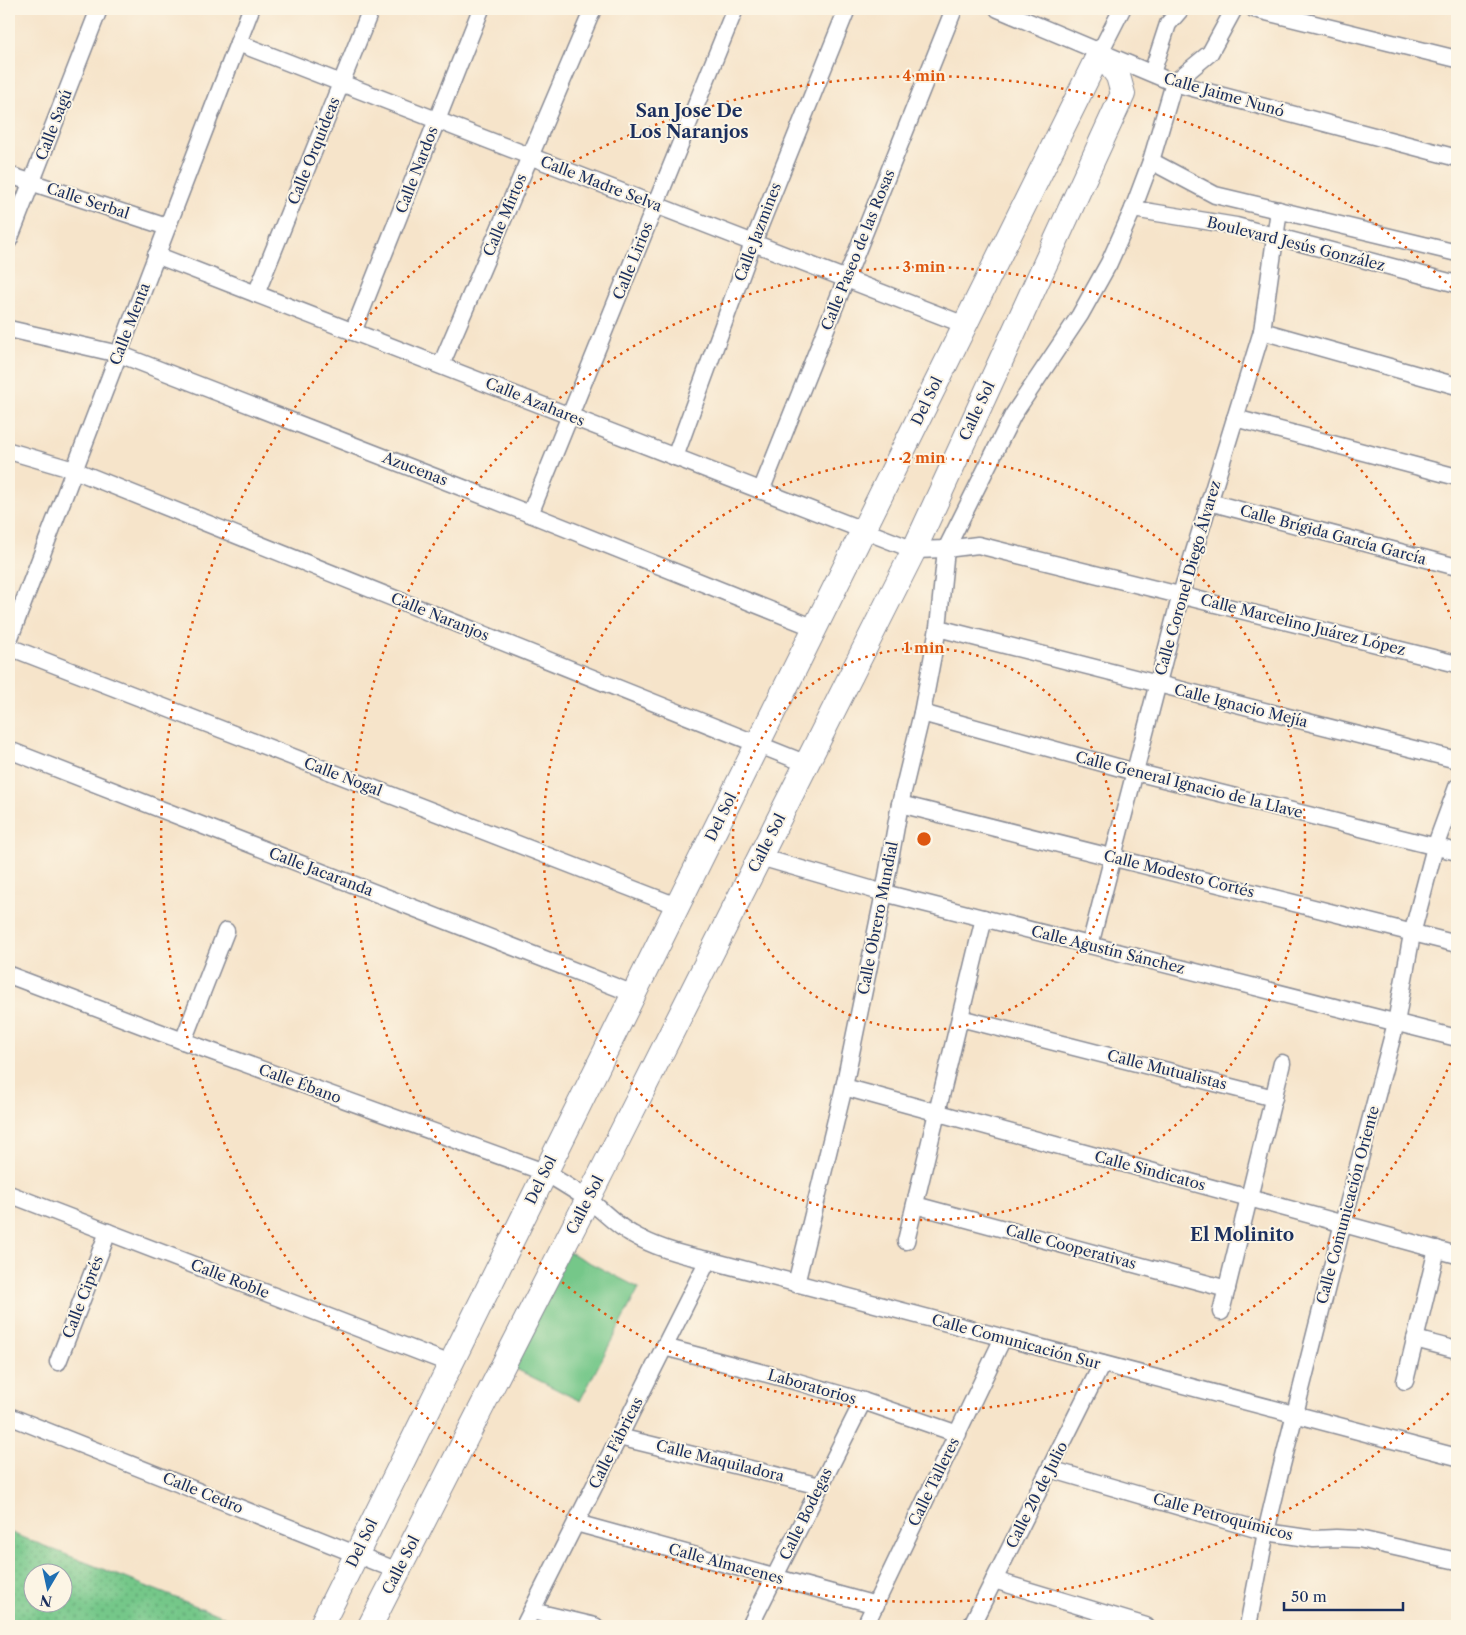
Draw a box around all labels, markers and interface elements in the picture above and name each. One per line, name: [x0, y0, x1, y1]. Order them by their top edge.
text: 4 min: [902, 66, 946, 85]
street label: Calle Jaime Nunó: [1162, 68, 1287, 121]
street label: Calle Sagú: [31, 87, 76, 163]
street label: Calle Orquídeas: [283, 94, 344, 207]
district label: San Jose De Los Naranjos: [629, 100, 749, 143]
street label: Calle Nardos: [391, 124, 442, 216]
street label: Calle Madre Selva: [538, 152, 665, 215]
street label: Calle Paseo de las Rosas: [817, 167, 899, 333]
street label: Calle Mirtos: [479, 171, 530, 259]
street label: Calle Serbal: [44, 178, 132, 223]
street label: Calle Jazmines: [730, 180, 785, 284]
street label: Boulevard Jesús González: [1205, 212, 1387, 275]
street label: Calle Lirios: [608, 219, 657, 302]
text: 3 min: [903, 257, 946, 276]
street label: Calle Menta: [105, 280, 154, 368]
street label: Calle Azahares: [483, 373, 588, 430]
street label: Del Sol: [907, 373, 947, 428]
street label: Calle Sol: [955, 378, 999, 444]
street label: Azucenas: [379, 447, 450, 490]
text: 2 min: [902, 448, 946, 467]
street label: Calle Coronel Diego Álvarez: [1151, 478, 1225, 678]
street label: Calle Brígida García García: [1238, 500, 1428, 569]
street label: Calle Naranjos: [388, 588, 492, 645]
street label: Calle Marcelino Juárez López: [1199, 590, 1408, 659]
text: 1 min: [903, 638, 945, 657]
street label: Calle Ignacio Mejía: [1172, 680, 1310, 731]
street label: Calle General Ignacio de la Llave: [1073, 747, 1305, 822]
street label: Calle Nogal: [301, 753, 385, 800]
street label: Del Sol: [701, 789, 741, 844]
street label: Calle Sol: [744, 810, 790, 875]
centre of rings: [915, 830, 933, 848]
street label: Calle Obrero Mundial: [853, 839, 902, 996]
street label: Calle Jacaranda: [266, 843, 376, 900]
street label: Calle Modesto Cortés: [1102, 846, 1256, 901]
street label: Calle Agustín Sánchez: [1029, 921, 1187, 978]
street label: Calle Mutualistas: [1105, 1045, 1229, 1094]
street label: Calle Ébano: [256, 1060, 344, 1107]
street label: Calle Comunicación Oriente: [1312, 1104, 1383, 1306]
street label: Calle Sindicatos: [1092, 1147, 1208, 1194]
street label: Del Sol: [521, 1152, 561, 1207]
street label: Calle Sol: [562, 1172, 608, 1237]
street label: Calle Cooperativas: [1004, 1220, 1139, 1273]
district label: El Molinito: [1190, 1224, 1294, 1246]
street label: Calle Ciprés: [58, 1253, 107, 1341]
street label: Calle Roble: [188, 1255, 272, 1302]
street label: Calle Comunicación Sur: [930, 1310, 1103, 1373]
street label: Laboratorios: [766, 1365, 859, 1408]
street label: Calle Fábricas: [584, 1394, 647, 1492]
street label: Calle Talleres: [904, 1434, 963, 1529]
street label: Calle Maquiladora: [654, 1435, 786, 1486]
street label: Calle 20 de Julio: [1002, 1438, 1072, 1551]
street label: Calle Bodegas: [775, 1465, 836, 1563]
street label: Calle Cedro: [160, 1468, 246, 1517]
street label: Calle Petroquímicos: [1151, 1489, 1295, 1544]
street label: Del Sol: [342, 1515, 382, 1570]
street label: Calle Sol: [378, 1532, 424, 1597]
street label: Calle Almacenes: [667, 1539, 786, 1588]
north arrow: [22, 1562, 72, 1612]
scale bar: [1284, 1580, 1402, 1612]
text: 50 m: [1291, 1587, 1327, 1606]
text: N: [39, 1591, 53, 1611]

